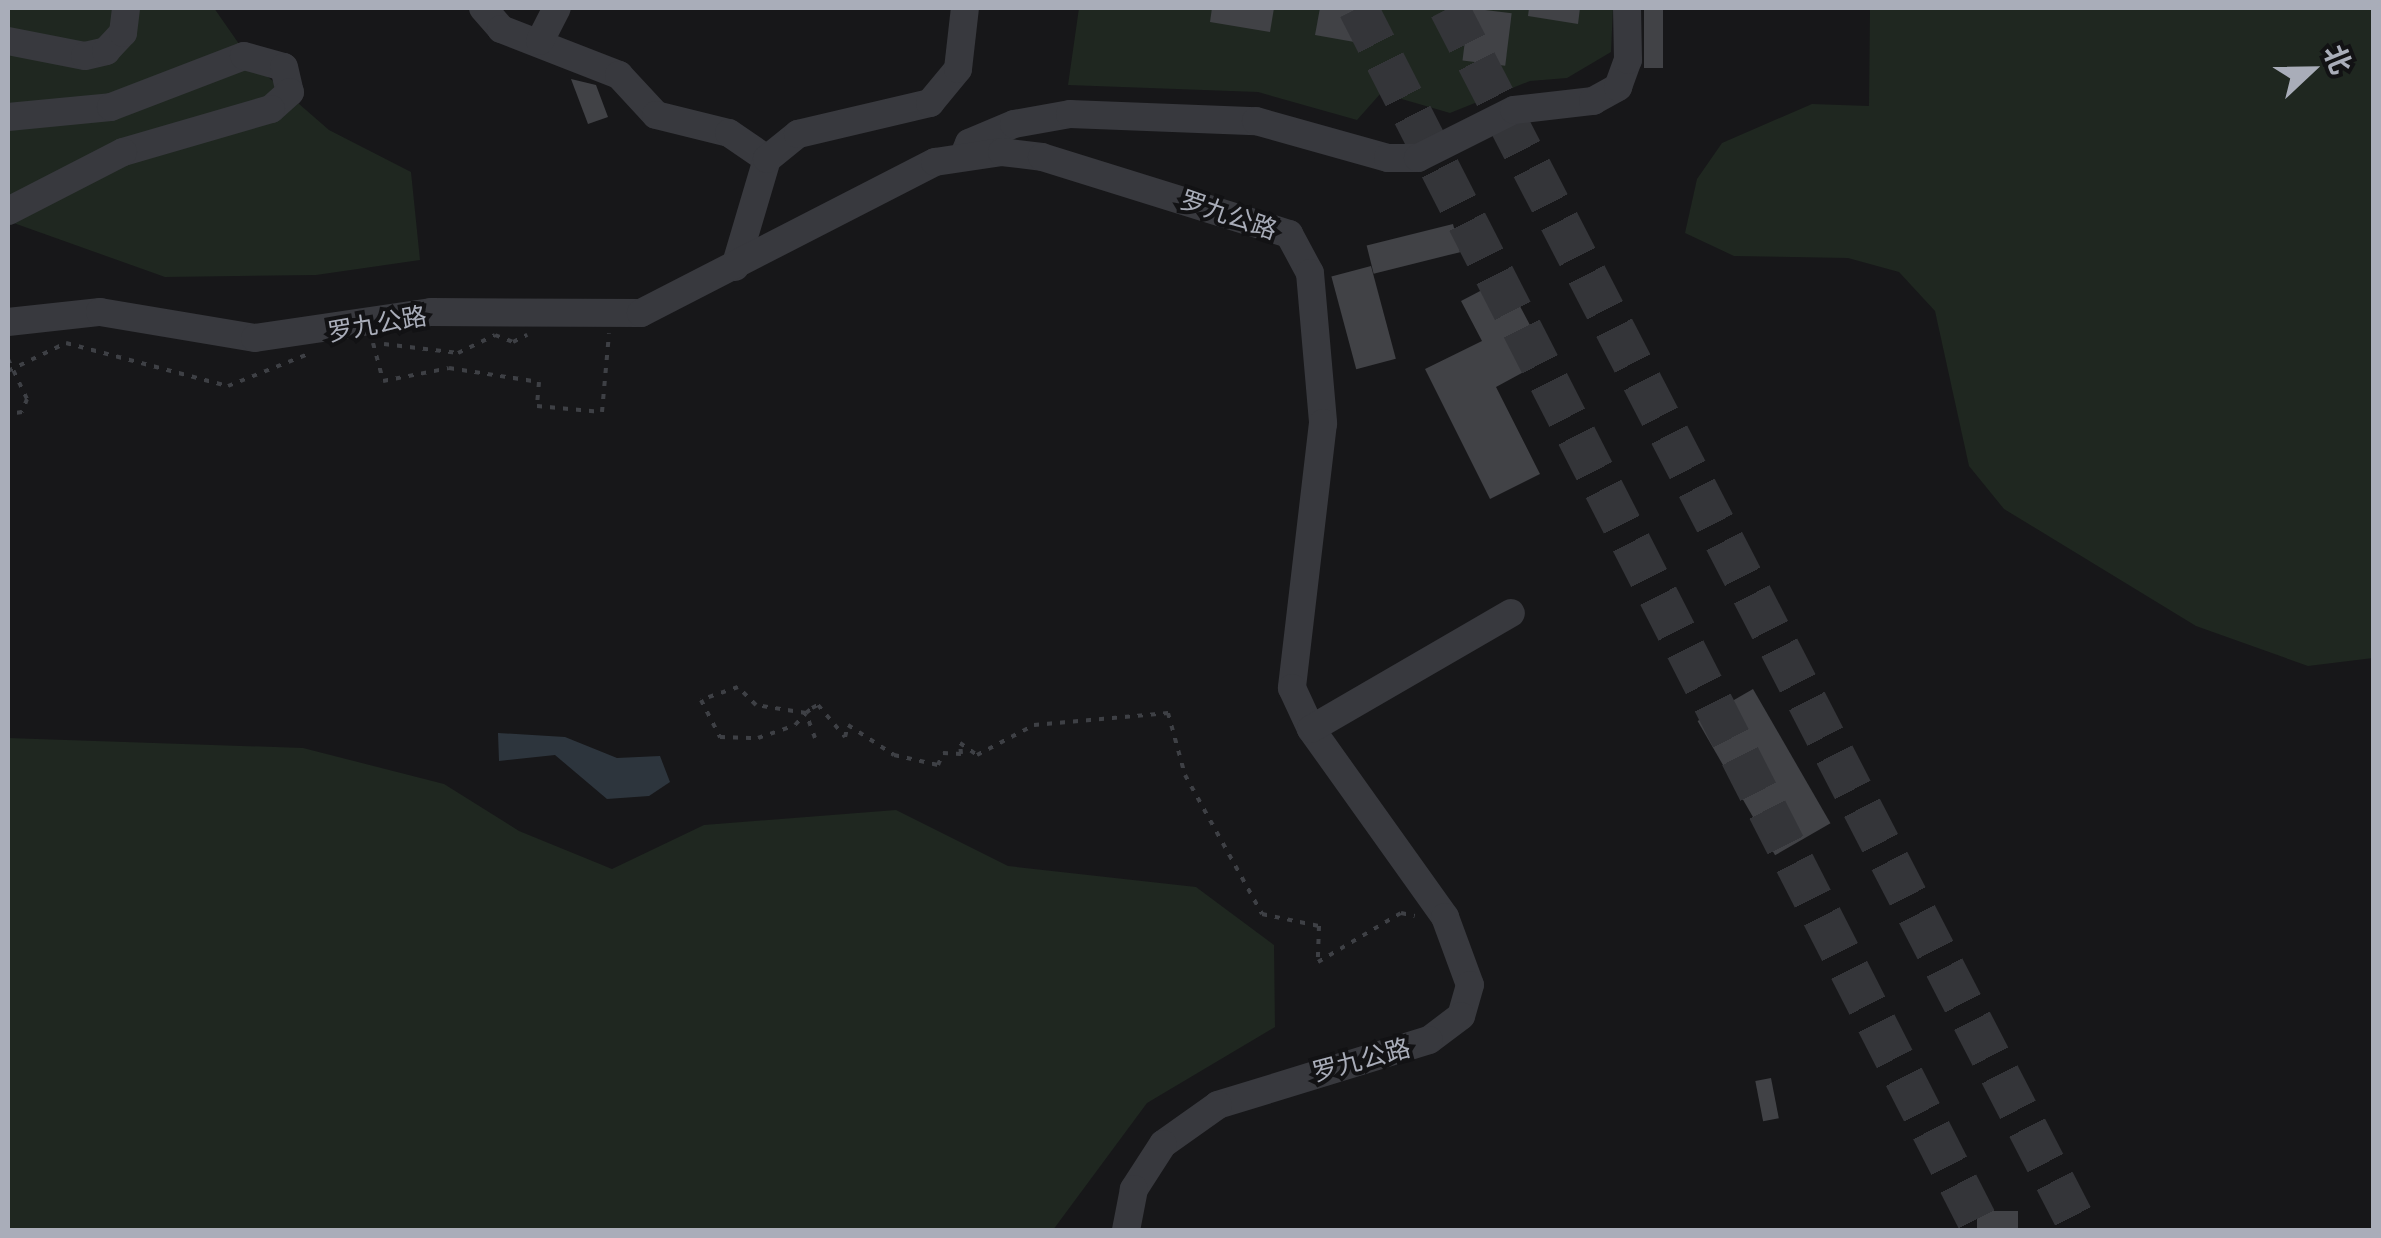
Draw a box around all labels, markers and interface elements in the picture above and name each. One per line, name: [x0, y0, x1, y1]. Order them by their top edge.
north arrow: [2261, 20, 2361, 120]
text: 北: [2318, 39, 2360, 78]
street label: 罗九公路: [1177, 184, 1281, 244]
street label: 罗九公路: [325, 300, 429, 346]
street label: 罗九公路: [1309, 1032, 1413, 1086]

